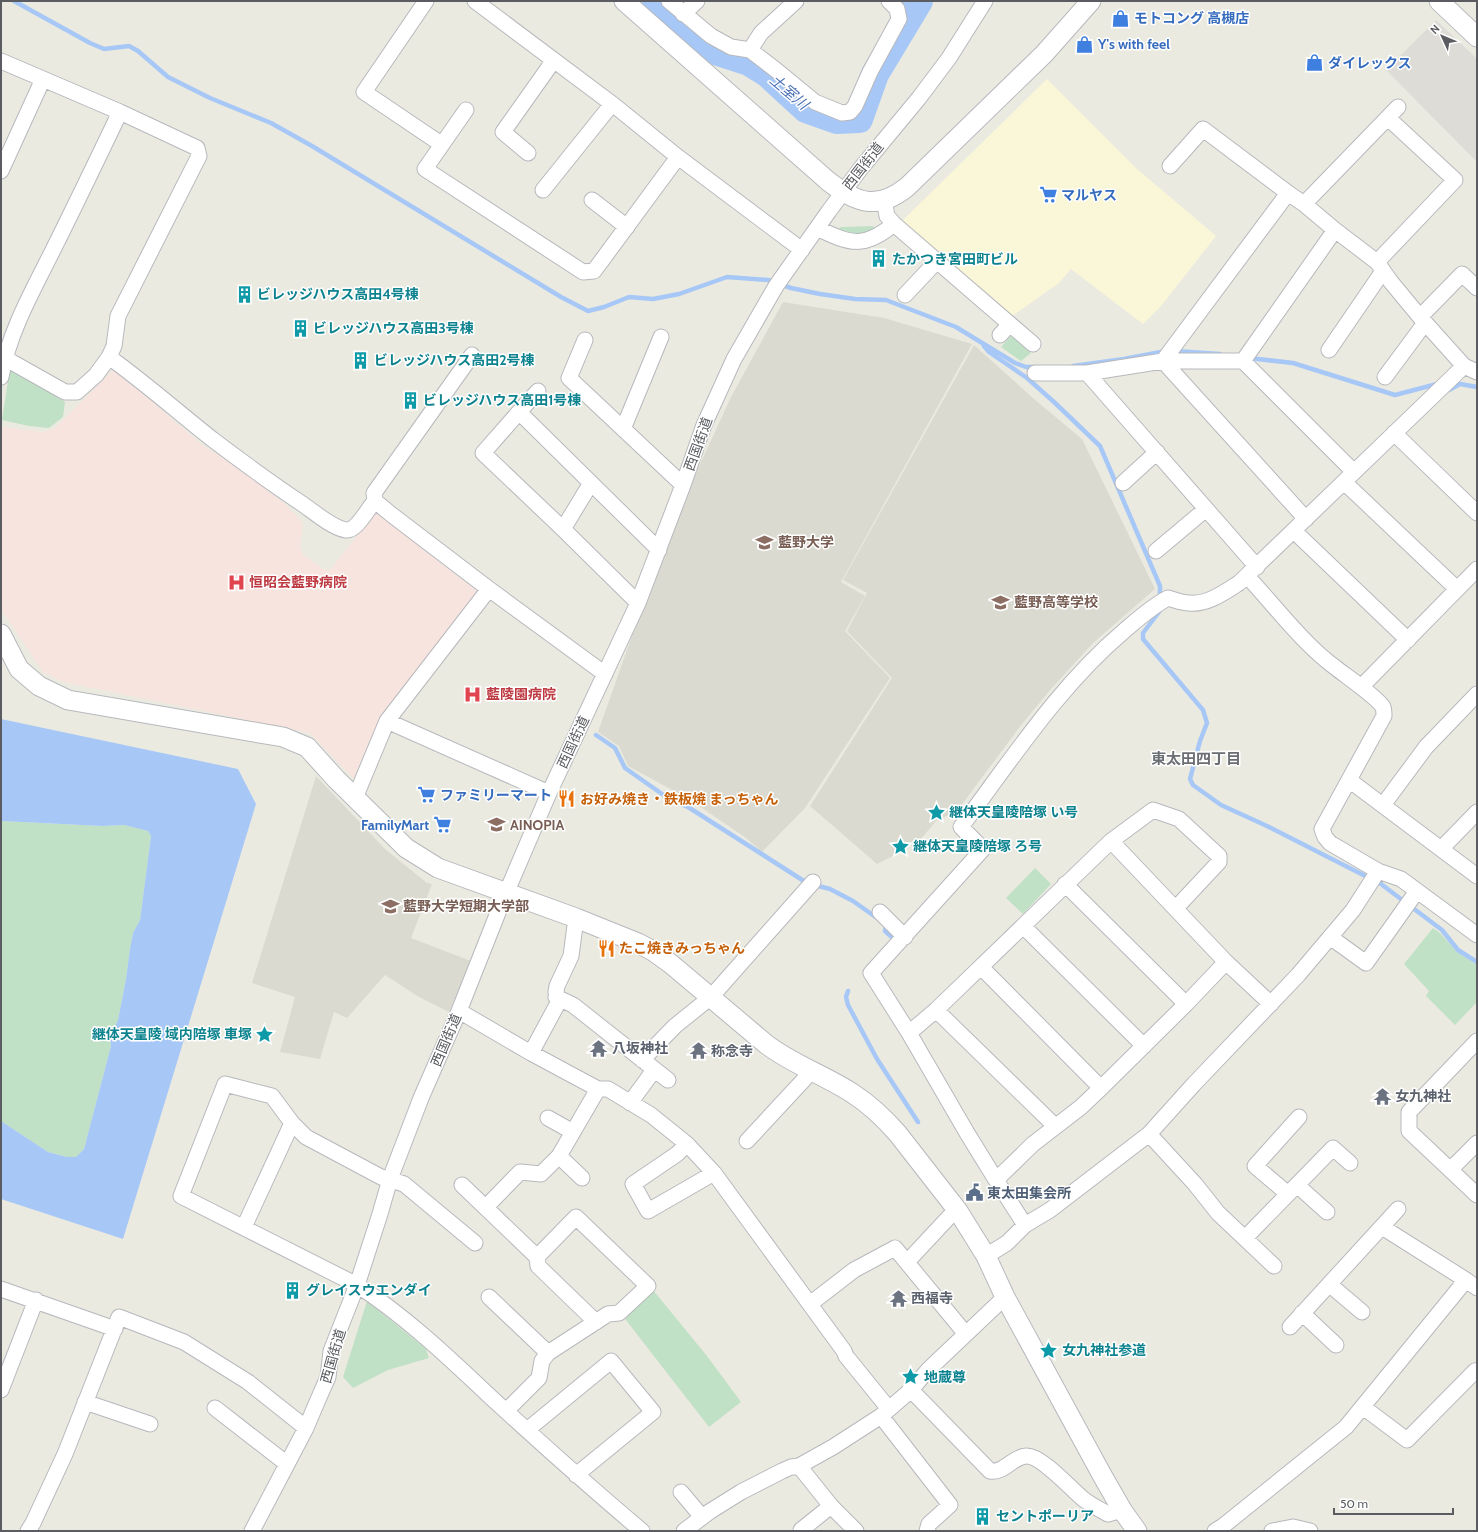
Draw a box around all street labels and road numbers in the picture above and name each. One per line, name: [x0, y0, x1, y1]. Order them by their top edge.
street label: 西国街道: [839, 138, 887, 194]
street label: 西国街道: [680, 415, 716, 473]
street label: 西国街道: [553, 713, 593, 771]
street label: 西国街道: [427, 1011, 465, 1069]
street label: 西国街道: [317, 1327, 349, 1385]

